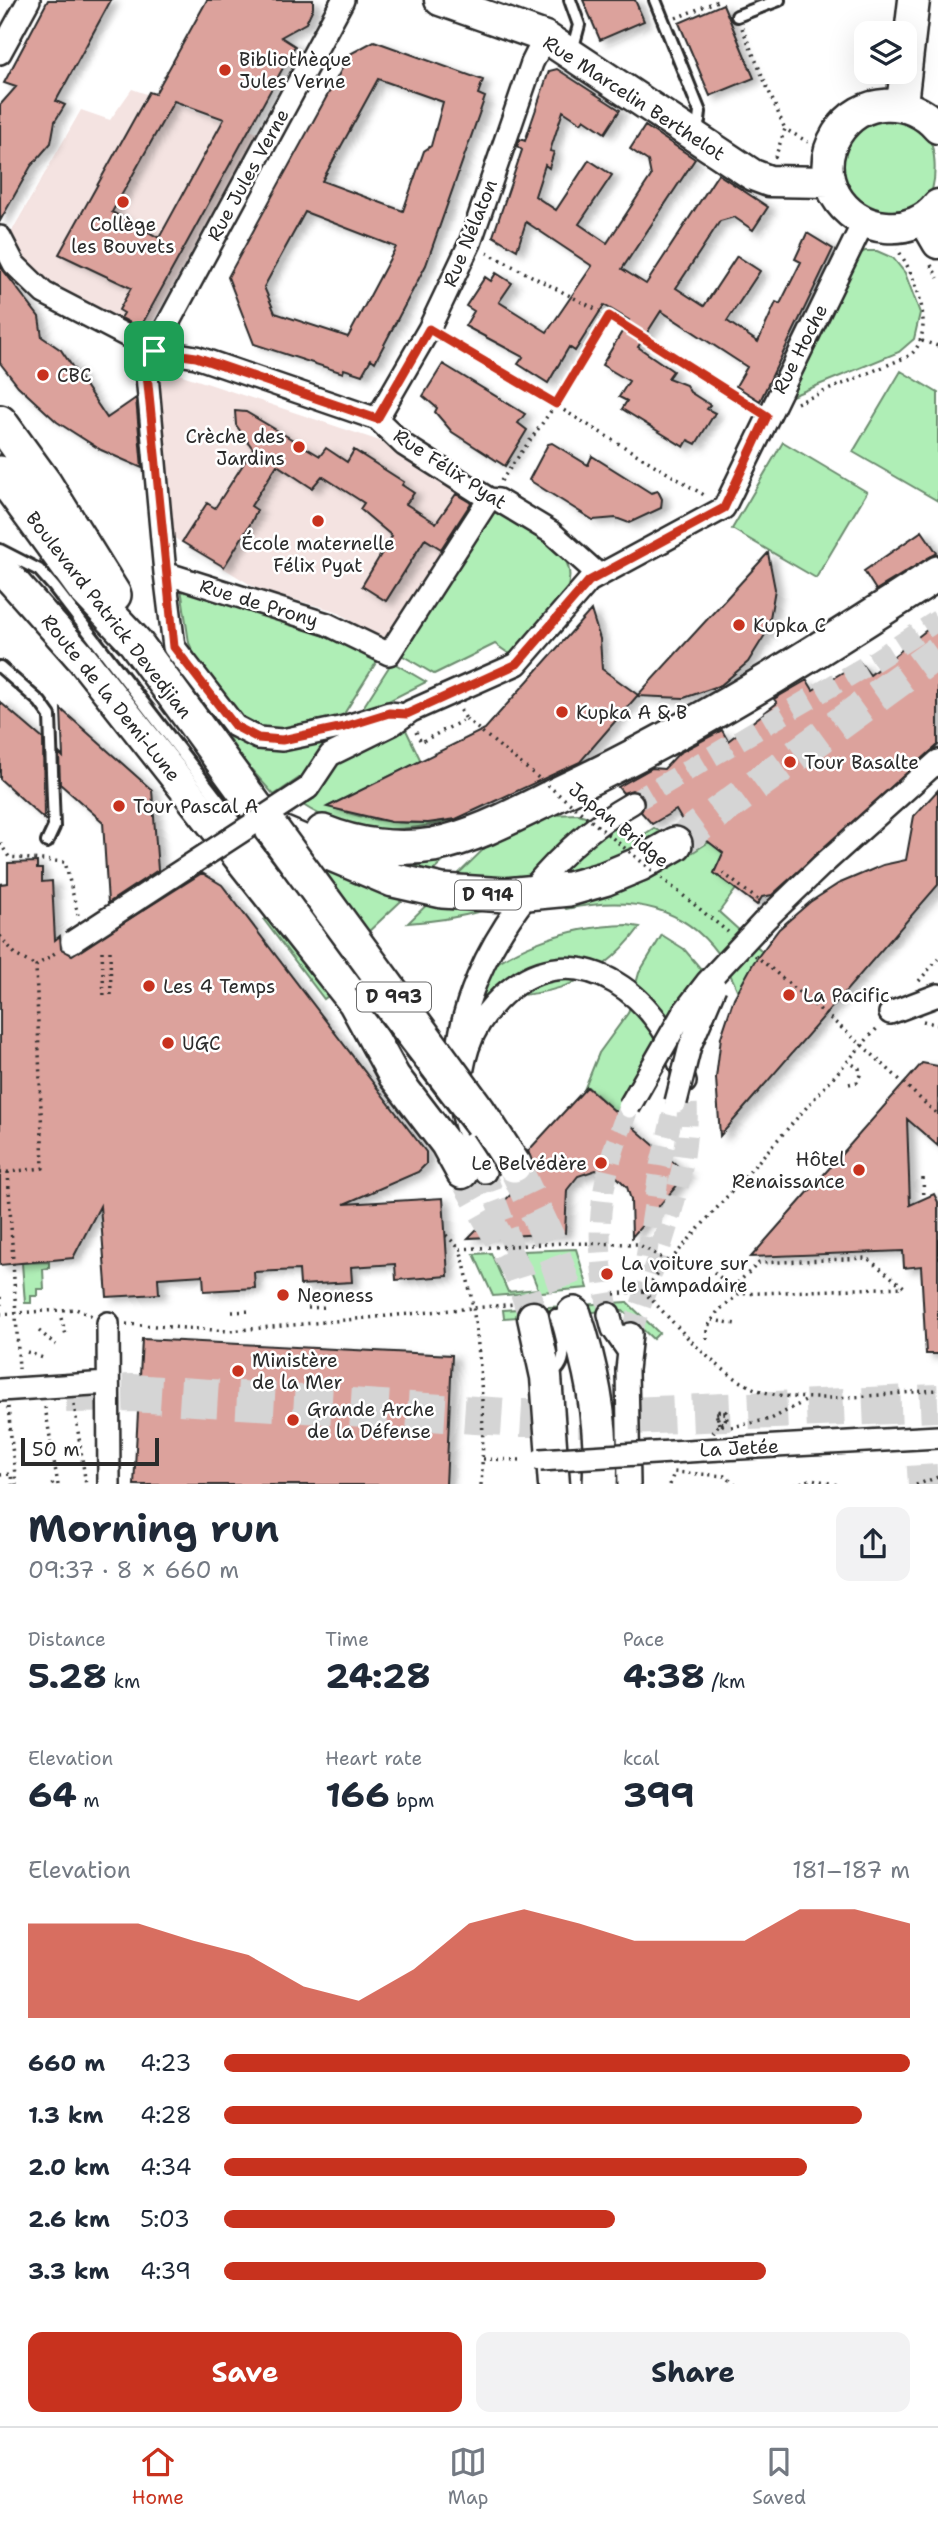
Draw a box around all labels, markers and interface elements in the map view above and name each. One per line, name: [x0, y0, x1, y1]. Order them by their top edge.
map controls: [854, 21, 917, 84]
button: layers: [854, 21, 917, 84]
street label: Rue Marcelin Berthelot: [538, 30, 730, 166]
place label: Bibliothèque Jules Verne: [239, 47, 352, 94]
marker: Bibliothèque Jules Verne: [217, 62, 233, 78]
street label: Rue Jules Verne: [201, 104, 295, 246]
street label: Rue Nélaton: [437, 176, 503, 290]
marker: Collège les Bouvets: [115, 194, 131, 210]
place label: Collège les Bouvets: [71, 212, 175, 259]
street label: Rue Hoche: [767, 300, 833, 398]
pin: [124, 321, 184, 381]
icon: arrive: [135, 332, 173, 370]
place label: CBC: [57, 363, 92, 388]
marker: CBC: [35, 367, 51, 383]
street label: Rue Félix Pyat: [389, 423, 511, 515]
place label: Crèche des Jardins: [186, 424, 285, 471]
marker: Crèche des Jardins: [291, 439, 307, 455]
street label: Boulevard Patrick Devedjian: [20, 506, 198, 724]
marker: École maternelle Félix Pyat: [310, 513, 326, 529]
place label: École maternelle Félix Pyat: [241, 530, 395, 578]
street label: Rue de Prony: [197, 573, 321, 633]
street label: Route de la Demi-Lune: [36, 609, 186, 787]
place label: Kupka C: [753, 613, 826, 638]
marker: Kupka C: [731, 617, 747, 633]
place label: Kupka A & B: [576, 700, 687, 725]
marker: Kupka A & B: [554, 704, 570, 720]
place label: Tour Basalte: [804, 750, 919, 775]
marker: Tour Basalte: [782, 754, 798, 770]
street label: Japan Bridge: [564, 777, 674, 873]
place label: Tour Pascal A: [133, 794, 258, 819]
marker: Tour Pascal A: [111, 798, 127, 814]
road number: D 914: [455, 880, 521, 910]
place label: Les 4 Temps: [163, 974, 275, 999]
marker: Les 4 Temps: [141, 978, 157, 994]
road number: D 993: [357, 982, 431, 1012]
place label: La Pacific: [803, 983, 890, 1008]
marker: La Pacific: [781, 987, 797, 1003]
place label: UGC: [182, 1031, 221, 1056]
marker: UGC: [160, 1035, 176, 1051]
place label: Hôtel Renaissance: [732, 1147, 845, 1194]
place label: Le Belvédère: [471, 1151, 587, 1176]
marker: Le Belvédère: [593, 1155, 609, 1171]
marker: Hôtel Renaissance: [851, 1162, 867, 1178]
place label: La voiture sur le lampadaire: [621, 1251, 749, 1298]
marker: La voiture sur le lampadaire: [599, 1266, 615, 1282]
place label: Neoness: [297, 1283, 374, 1308]
marker: Neoness: [275, 1287, 291, 1303]
place label: Ministère de la Mer: [252, 1348, 343, 1395]
marker: Ministère de la Mer: [230, 1363, 246, 1379]
place label: Grande Arche de la Défense: [307, 1397, 435, 1444]
marker: Grande Arche de la Défense: [285, 1412, 301, 1428]
street label: La Jetée: [699, 1433, 779, 1463]
scale bar: [21, 1436, 159, 1467]
text: 50 m: [32, 1437, 80, 1462]
text: Morning run: [28, 1503, 279, 1554]
button: share: [836, 1507, 910, 1581]
text: 09:37 · 8 × 660 m: [28, 1555, 239, 1585]
text: Distance: [28, 1627, 106, 1652]
text: Time: [325, 1627, 369, 1652]
text: Pace: [623, 1627, 664, 1652]
text: 5.28: [28, 1652, 107, 1699]
text: 24:28: [325, 1652, 431, 1699]
text: 4:38: [623, 1652, 705, 1699]
text: km: [107, 1669, 140, 1694]
text: /km: [705, 1669, 746, 1694]
text: Elevation: [28, 1746, 113, 1771]
text: Heart rate: [325, 1746, 422, 1771]
text: kcal: [623, 1746, 660, 1771]
text: 64: [28, 1771, 77, 1818]
text: 166: [325, 1771, 390, 1818]
text: 399: [623, 1771, 695, 1818]
text: m: [77, 1788, 100, 1813]
text: bpm: [390, 1788, 434, 1813]
text: Elevation: [28, 1855, 131, 1885]
text: 181–187 m: [792, 1855, 910, 1885]
text: 660 m: [28, 2048, 105, 2078]
text: 4:23: [140, 2048, 191, 2078]
text: 1.3 km: [28, 2100, 103, 2130]
text: 4:28: [140, 2100, 192, 2130]
text: 2.0 km: [28, 2152, 110, 2182]
text: 4:34: [140, 2152, 192, 2182]
text: 2.6 km: [28, 2204, 110, 2234]
text: 5:03: [140, 2204, 190, 2234]
text: 3.3 km: [28, 2256, 109, 2286]
text: 4:39: [140, 2256, 191, 2286]
button: Save: [28, 2332, 462, 2412]
button: Share: [476, 2332, 910, 2412]
tab: Home: [132, 2443, 184, 2510]
tab: Map: [448, 2443, 488, 2510]
tab: Saved: [752, 2443, 806, 2510]

